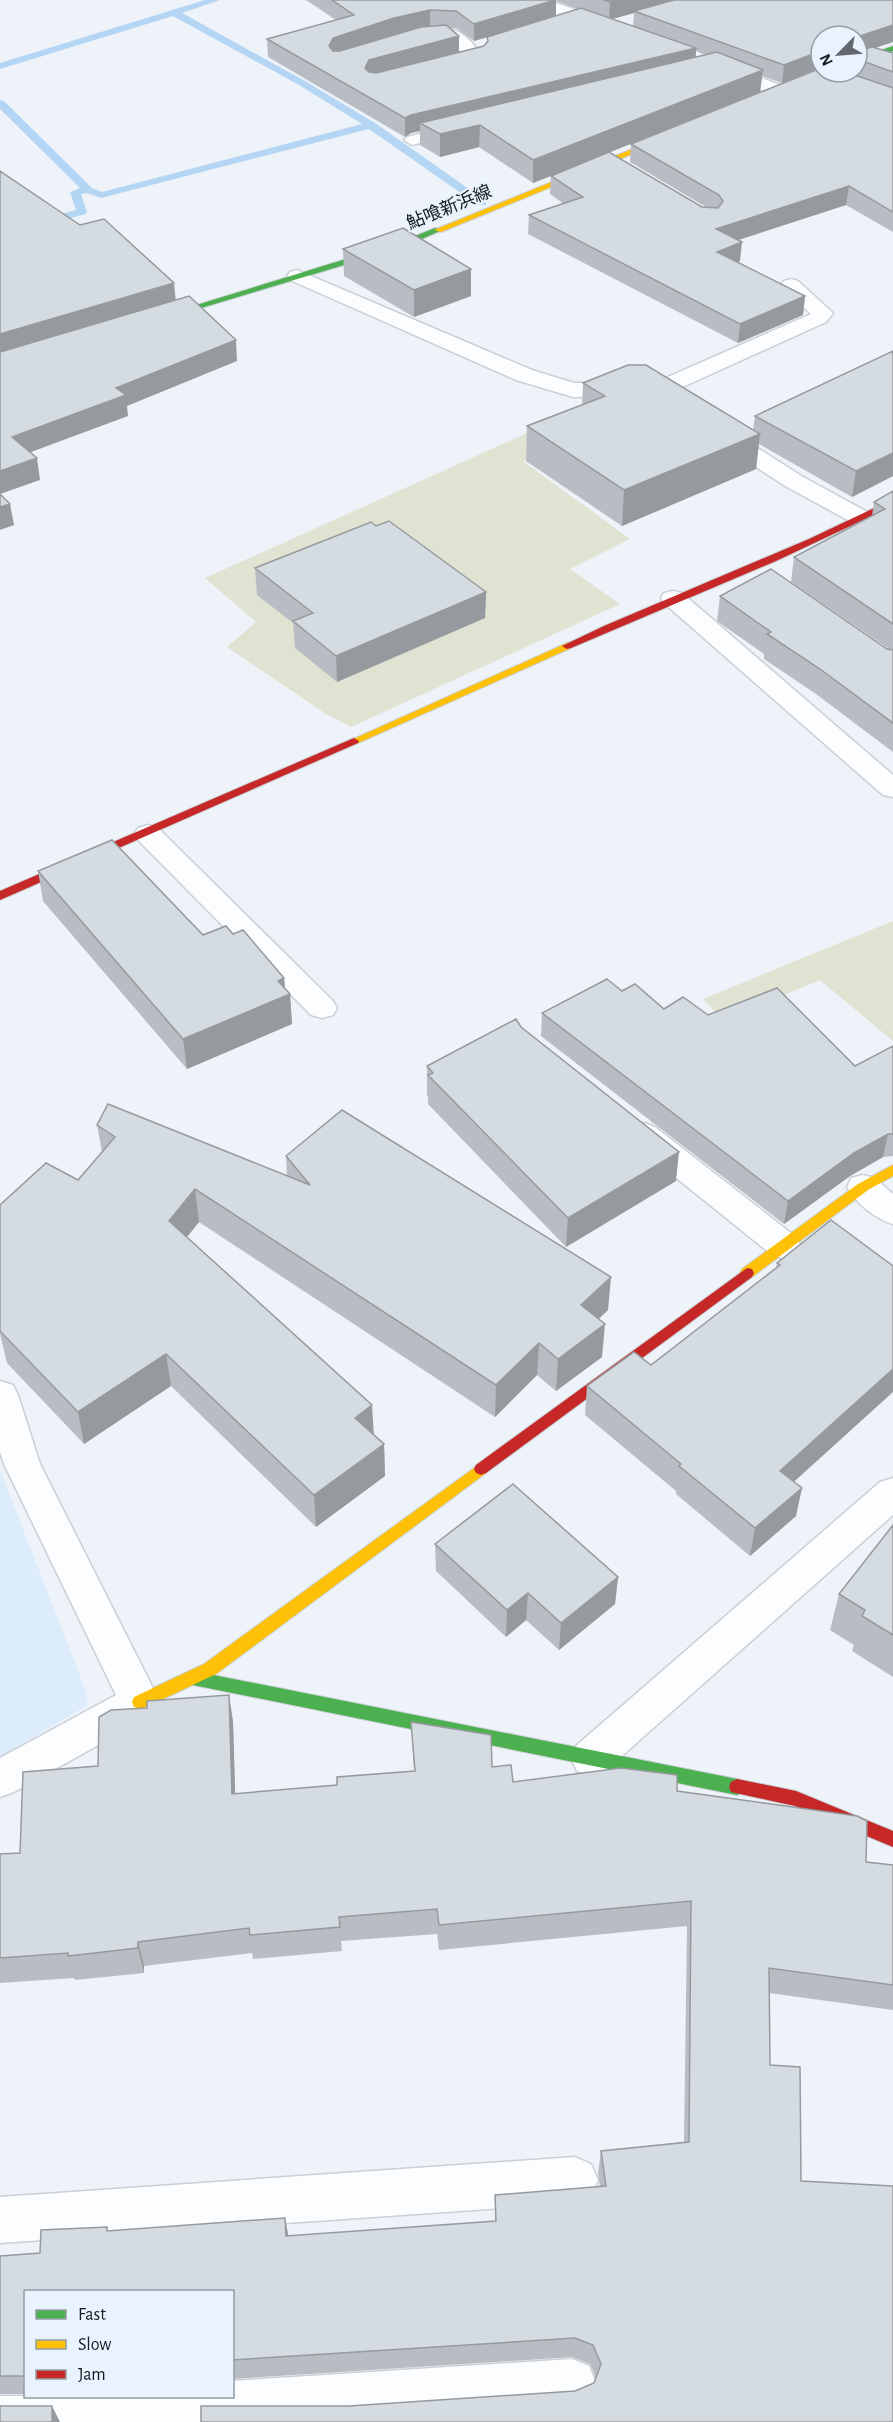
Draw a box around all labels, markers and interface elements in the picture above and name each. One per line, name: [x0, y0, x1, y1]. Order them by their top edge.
north arrow: [809, 24, 869, 84]
text: N: [817, 51, 836, 68]
street label: 鮎喰新浜線: [404, 181, 494, 233]
legend: [24, 2290, 234, 2398]
text: Fast: [78, 2306, 106, 2324]
text: Slow: [78, 2336, 111, 2354]
text: Jam: [78, 2366, 106, 2384]

